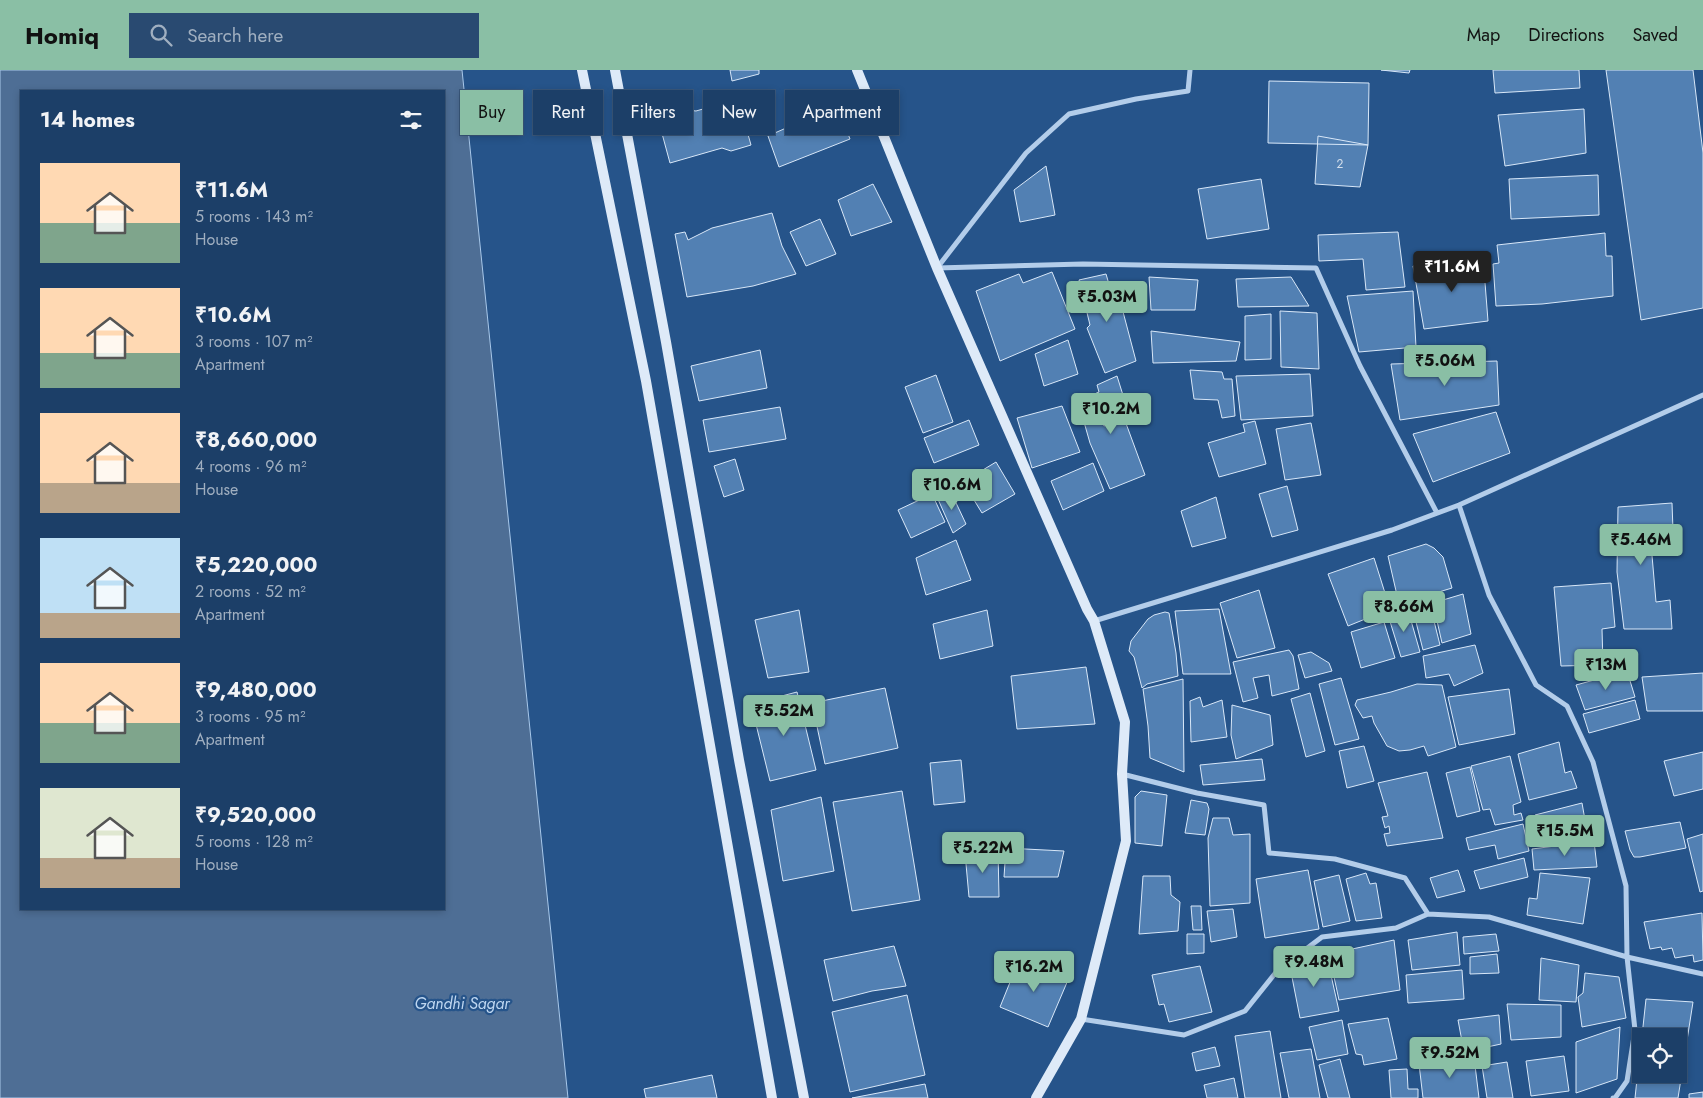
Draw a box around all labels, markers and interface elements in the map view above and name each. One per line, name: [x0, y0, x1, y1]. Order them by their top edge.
search box: [129, 13, 479, 58]
text: Homiq: [25, 18, 99, 53]
icon: search: [147, 21, 175, 49]
text: Search here: [187, 22, 283, 49]
text: Map: [1467, 22, 1500, 48]
text: Directions: [1528, 22, 1604, 48]
text: Saved: [1632, 22, 1678, 48]
chip: Buy: [460, 90, 523, 135]
chip: Rent: [533, 90, 603, 135]
chip: Filters: [613, 90, 693, 135]
chip: New: [703, 90, 775, 135]
chip: Apartment: [785, 90, 899, 135]
text: 14 homes: [40, 105, 135, 135]
icon: filters: [397, 106, 425, 134]
house number: 2: [1337, 155, 1344, 173]
text: ₹11.6M: [195, 175, 268, 205]
icon: home: [80, 183, 140, 243]
text: 5 rooms · 143 m²: [195, 205, 313, 228]
text: House: [195, 228, 238, 251]
pin: ₹11.6M: [1411, 250, 1493, 293]
text: ₹11.6M: [1424, 255, 1480, 278]
pin: ₹5.03M: [1066, 280, 1148, 323]
text: ₹5.03M: [1077, 285, 1137, 308]
text: ₹10.6M: [195, 300, 271, 330]
icon: home: [80, 308, 140, 368]
text: 3 rooms · 107 m²: [195, 330, 313, 353]
pin: ₹5.06M: [1404, 344, 1486, 387]
text: ₹5.06M: [1415, 349, 1475, 372]
text: Apartment: [195, 353, 265, 376]
pin: ₹10.2M: [1070, 392, 1152, 435]
text: ₹10.2M: [1082, 397, 1140, 420]
text: ₹8,660,000: [195, 425, 317, 455]
icon: home: [80, 433, 140, 493]
text: 4 rooms · 96 m²: [195, 455, 306, 478]
pin: ₹10.6M: [911, 468, 993, 511]
text: ₹10.6M: [923, 473, 981, 496]
text: House: [195, 478, 238, 501]
pin: ₹5.46M: [1600, 524, 1682, 566]
text: ₹5.46M: [1611, 528, 1671, 551]
text: ₹5,220,000: [195, 550, 317, 580]
icon: home: [80, 558, 140, 618]
text: 2 rooms · 52 m²: [195, 580, 306, 603]
pin: ₹8.66M: [1363, 590, 1445, 633]
text: ₹8.66M: [1374, 595, 1434, 618]
text: Apartment: [195, 603, 265, 626]
pin: ₹13M: [1576, 648, 1636, 691]
text: ₹13M: [1585, 653, 1627, 676]
text: ₹9,480,000: [195, 675, 317, 705]
icon: home: [80, 683, 140, 743]
pin: ₹5.52M: [743, 694, 825, 737]
text: ₹5.52M: [754, 699, 814, 722]
text: 3 rooms · 95 m²: [195, 705, 306, 728]
text: Apartment: [195, 728, 265, 751]
text: ₹9,520,000: [195, 800, 316, 830]
icon: home: [80, 808, 140, 868]
pin: ₹15.5M: [1524, 814, 1606, 857]
text: ₹15.5M: [1536, 819, 1594, 842]
text: 5 rooms · 128 m²: [195, 830, 313, 853]
pin: ₹5.22M: [942, 832, 1024, 874]
text: ₹5.22M: [953, 836, 1013, 859]
text: House: [195, 853, 238, 876]
pin: ₹9.48M: [1273, 946, 1355, 988]
pin: ₹16.2M: [993, 950, 1075, 993]
text: ₹9.48M: [1284, 950, 1344, 973]
text: ₹16.2M: [1005, 955, 1063, 978]
water label: Gandhi Sagar: [414, 992, 511, 1015]
map controls: [1632, 1028, 1687, 1083]
button: locate: [1632, 1028, 1687, 1083]
pin: ₹9.52M: [1409, 1036, 1491, 1079]
text: ₹9.52M: [1421, 1041, 1479, 1064]

